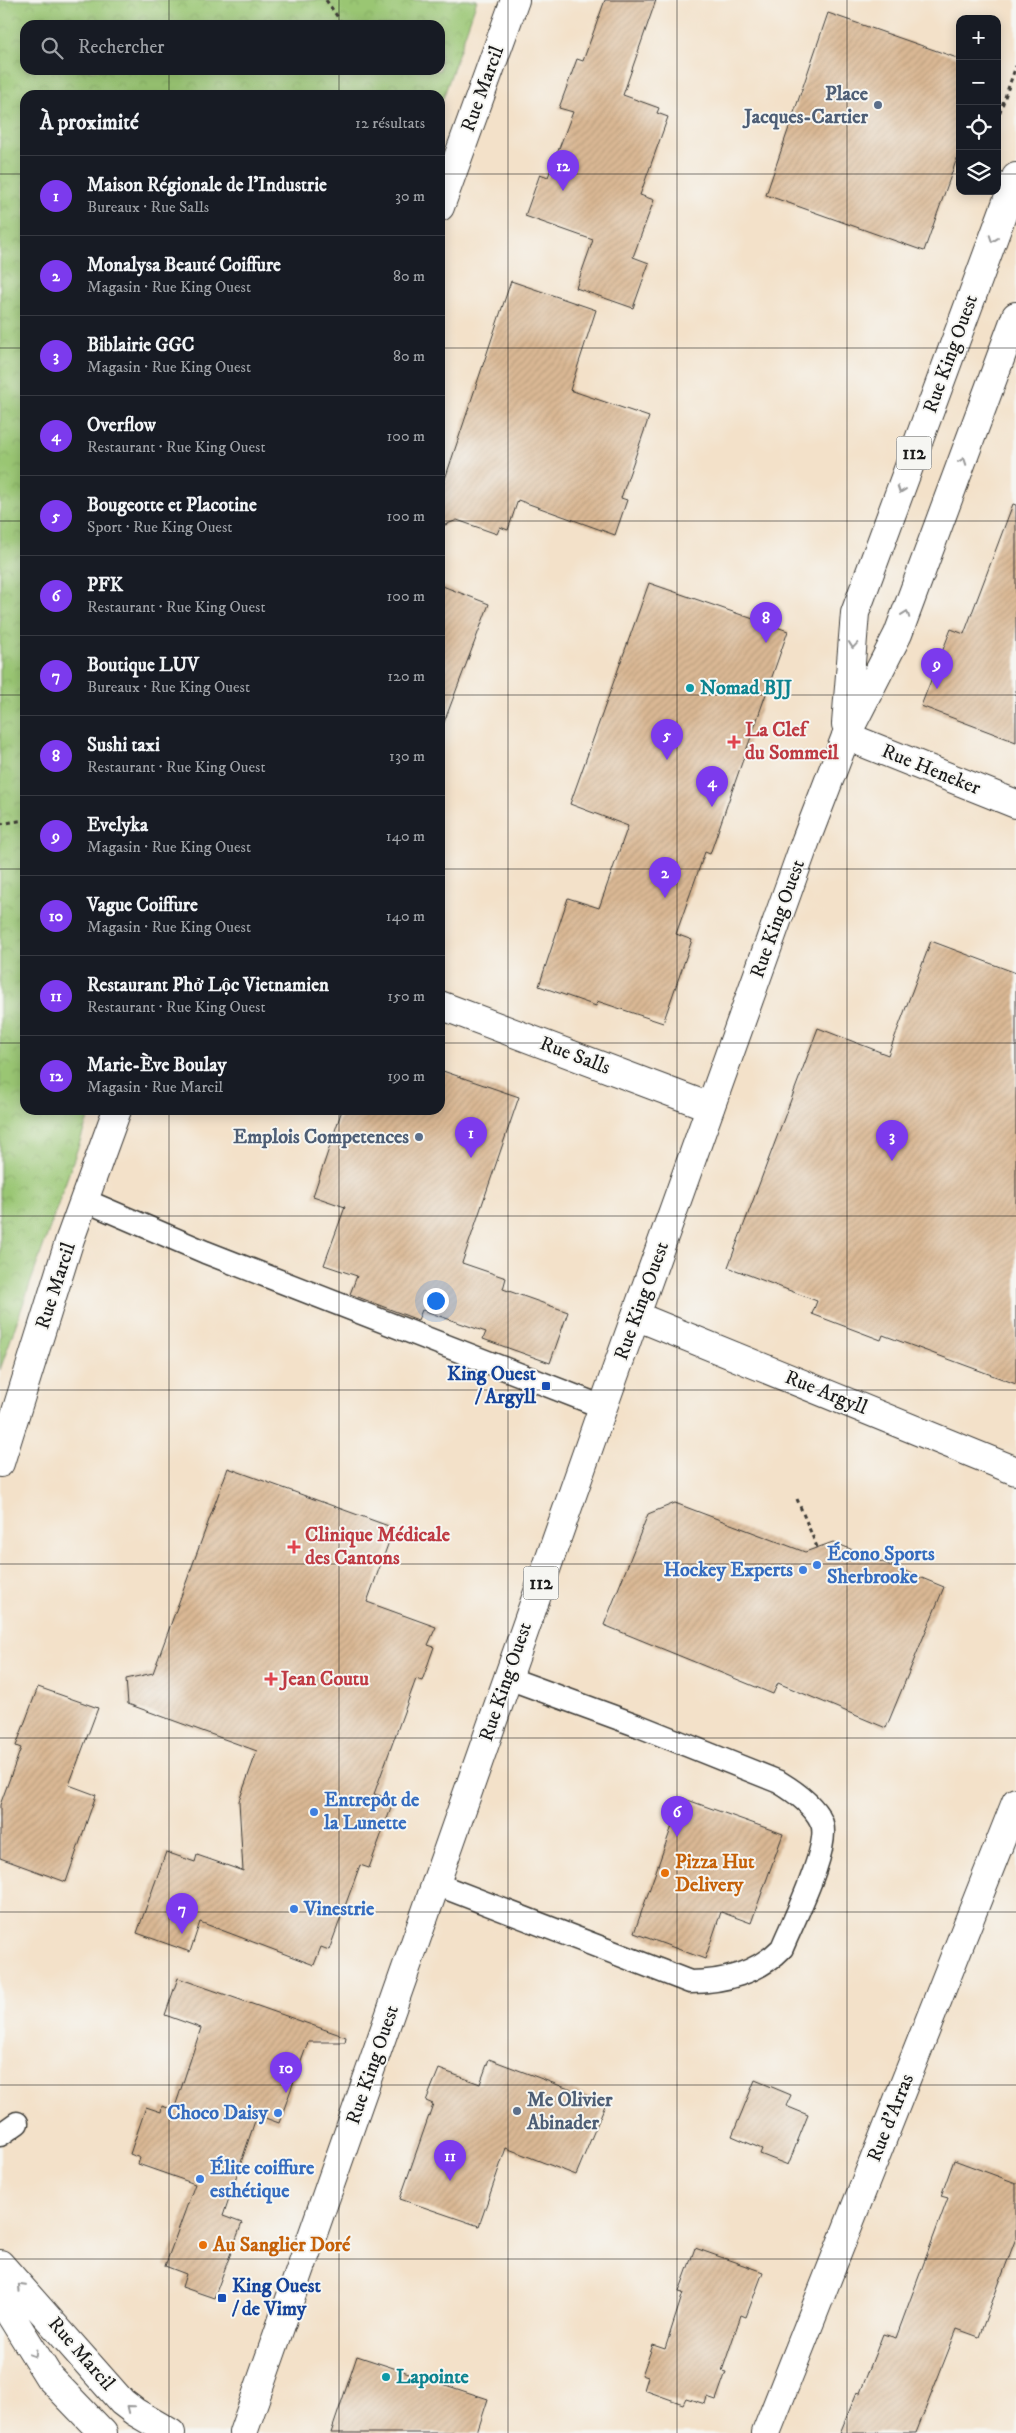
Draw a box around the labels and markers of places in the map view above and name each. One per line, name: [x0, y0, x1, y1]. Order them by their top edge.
place label: Place Jacques-Cartier: [742, 82, 869, 130]
marker: Place Jacques-Cartier: [872, 99, 884, 111]
pin: 12: [547, 150, 579, 191]
pin: 8: [750, 602, 782, 643]
pin: 9: [921, 648, 953, 689]
place label: Nomad BJJ: [700, 676, 792, 701]
marker: Nomad BJJ: [684, 682, 696, 694]
place label: La Clef du Sommeil: [745, 718, 840, 766]
pin: 5: [651, 719, 683, 760]
marker: La Clef du Sommeil: [727, 735, 741, 749]
pin: 4: [696, 766, 728, 807]
pin: 2: [649, 857, 681, 898]
pin: 1: [455, 1117, 487, 1158]
pin: 3: [876, 1120, 908, 1161]
place label: Emplois Competences: [233, 1125, 409, 1150]
marker: Emplois Competences: [413, 1131, 425, 1143]
place label: King Ouest / Argyll: [447, 1362, 537, 1410]
marker: King Ouest / Argyll: [540, 1380, 552, 1392]
place label: Clinique Médicale des Cantons: [305, 1523, 451, 1571]
marker: Clinique Médicale des Cantons: [287, 1540, 301, 1554]
place label: Écono Sports Sherbrooke: [827, 1541, 935, 1590]
place label: Hockey Experts: [664, 1558, 793, 1583]
marker: Écono Sports Sherbrooke: [811, 1559, 823, 1571]
marker: Hockey Experts: [797, 1564, 809, 1576]
place label: Jean Coutu: [279, 1667, 369, 1692]
marker: Jean Coutu: [265, 1673, 277, 1685]
place label: Entrepôt de la Lunette: [323, 1788, 420, 1836]
pin: 6: [661, 1796, 693, 1837]
marker: Entrepôt de la Lunette: [308, 1806, 320, 1818]
place label: Pizza Hut Delivery: [675, 1850, 755, 1898]
marker: Pizza Hut Delivery: [659, 1867, 671, 1879]
pin: 7: [166, 1893, 198, 1934]
place label: Vinestrie: [303, 1897, 375, 1922]
marker: Vinestrie: [288, 1903, 300, 1915]
pin: 10: [270, 2052, 302, 2093]
place label: Me Olivier Abinader: [526, 2088, 613, 2136]
place label: Choco Daisy: [167, 2101, 268, 2126]
marker: Me Olivier Abinader: [511, 2105, 523, 2117]
marker: Choco Daisy: [272, 2107, 284, 2119]
pin: 11: [434, 2140, 466, 2181]
place label: Élite coiffure esthétique: [210, 2155, 315, 2204]
marker: Élite coiffure esthétique: [194, 2173, 206, 2185]
place label: Au Sanglier Doré: [212, 2233, 351, 2258]
marker: Au Sanglier Doré: [197, 2239, 209, 2251]
place label: King Ouest / de Vimy: [231, 2274, 321, 2322]
marker: King Ouest / de Vimy: [216, 2292, 228, 2304]
place label: Lapointe: [396, 2365, 470, 2390]
marker: Lapointe: [380, 2371, 392, 2383]

